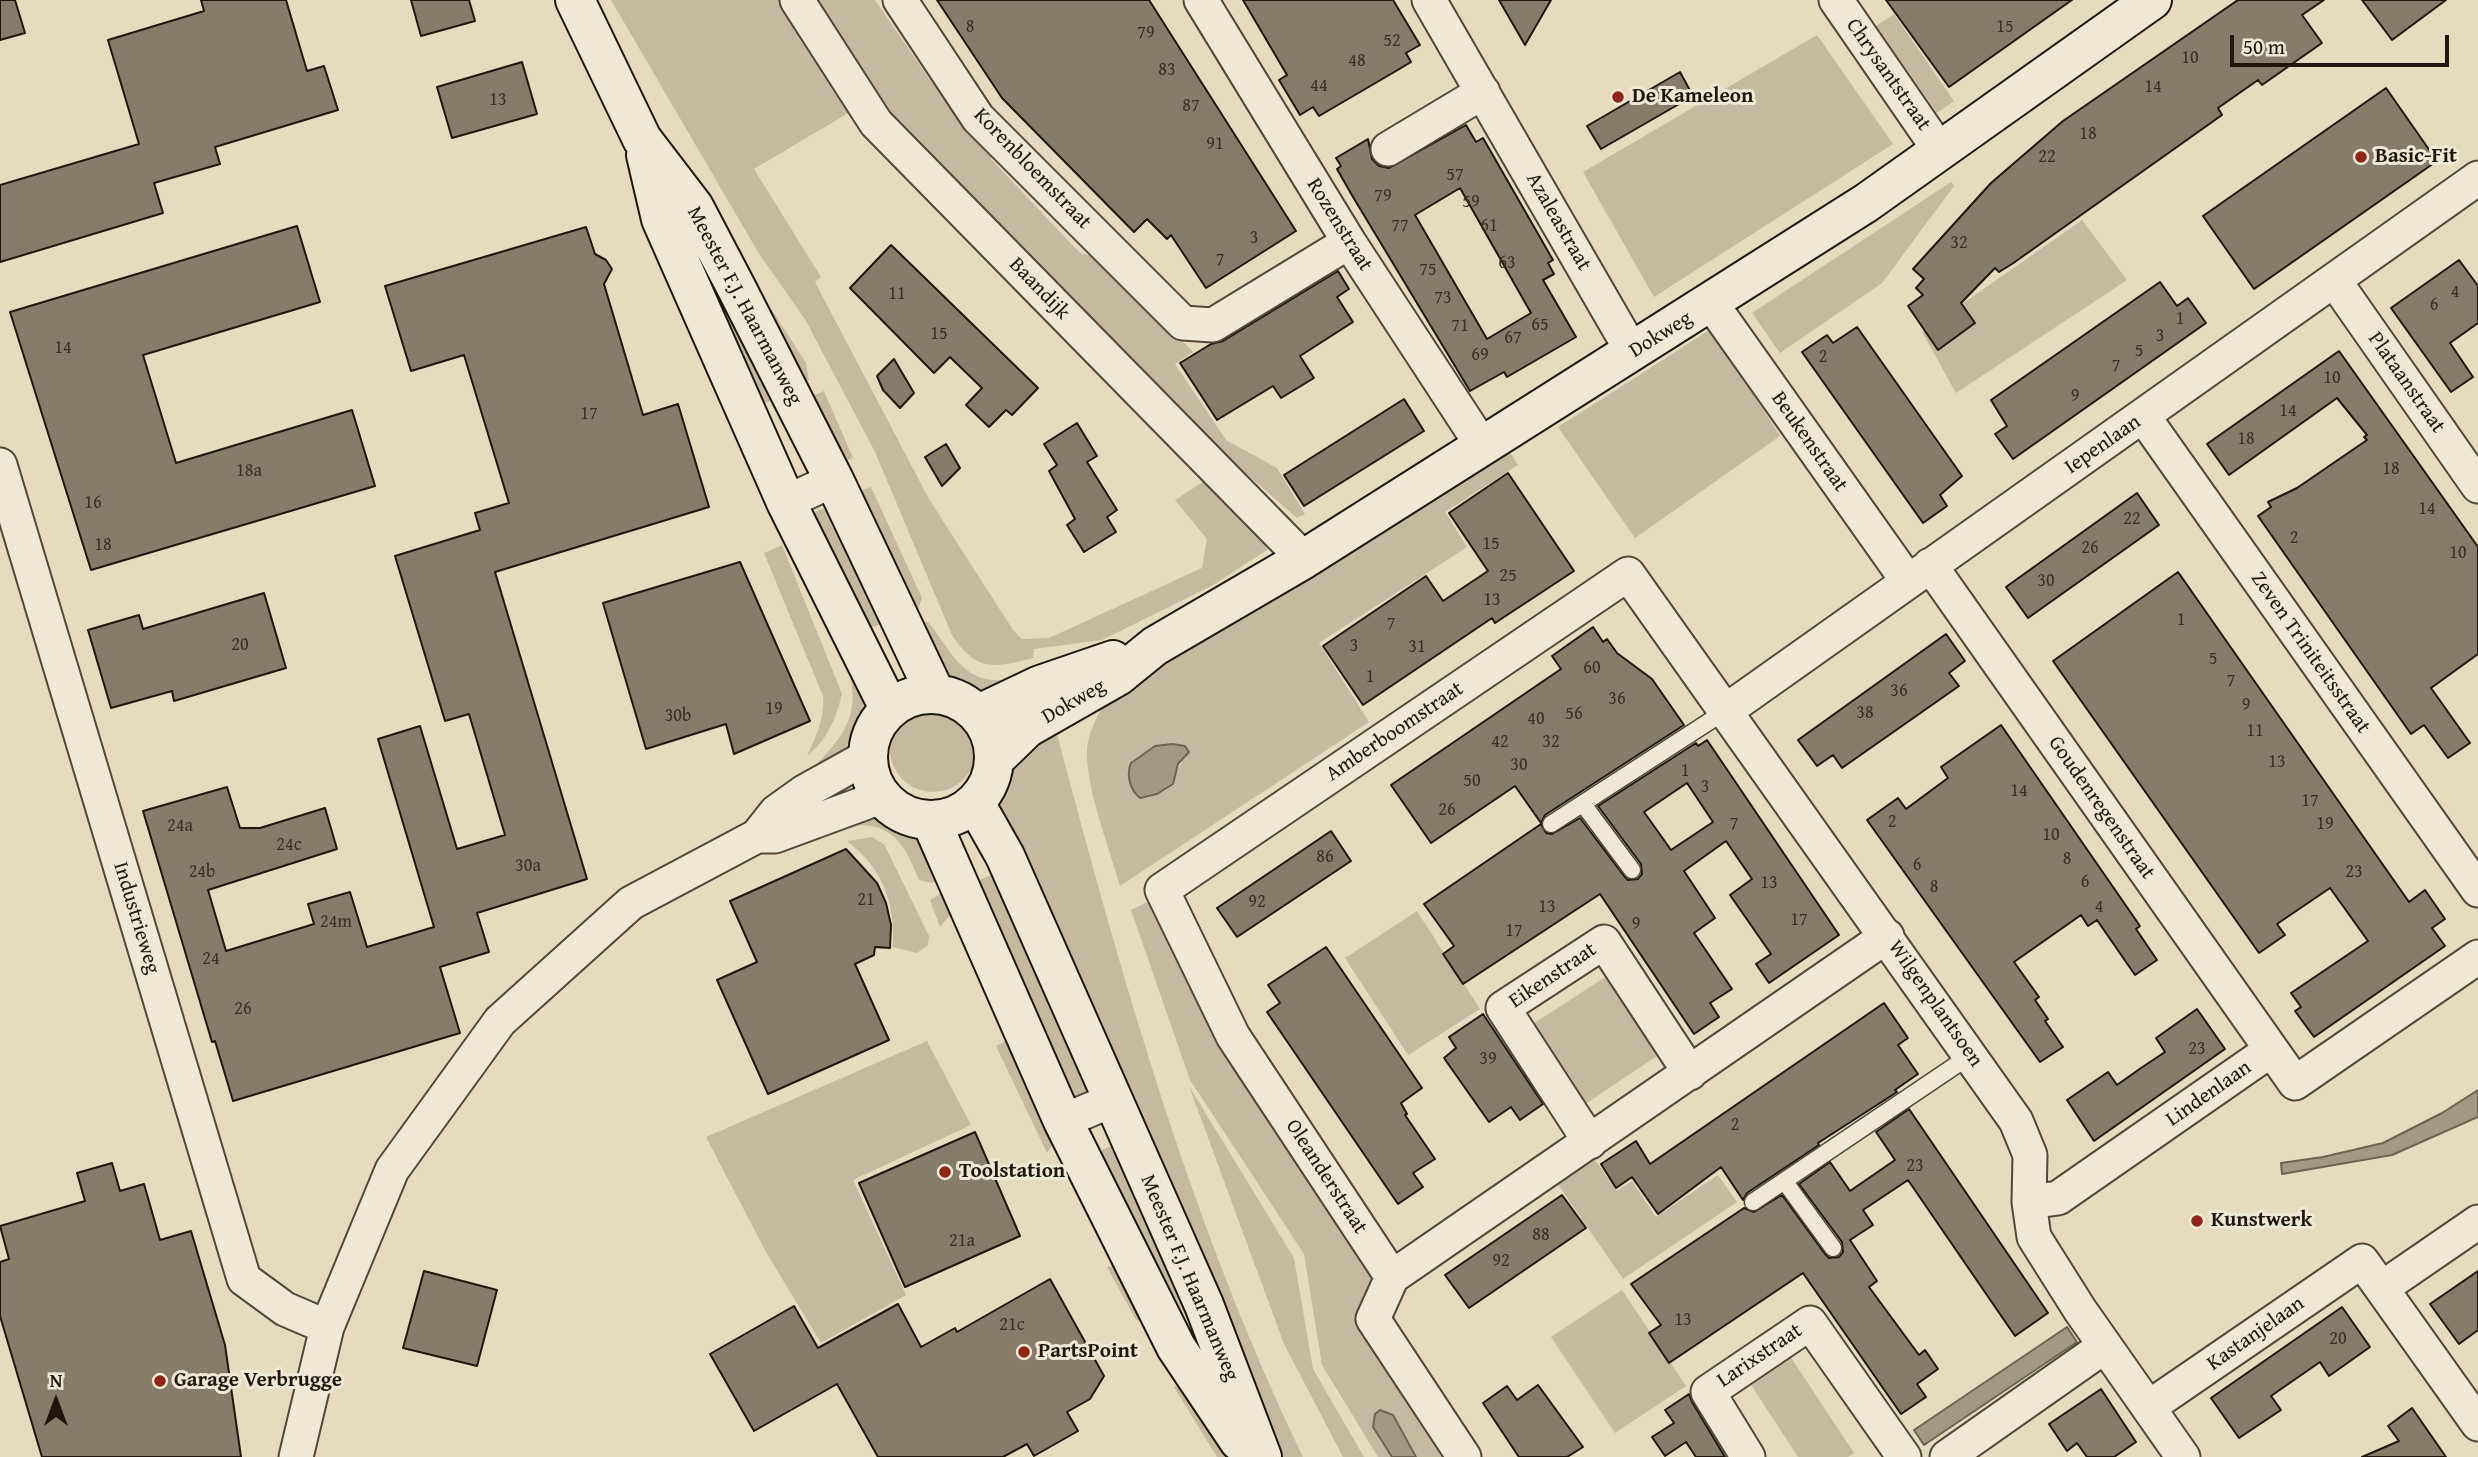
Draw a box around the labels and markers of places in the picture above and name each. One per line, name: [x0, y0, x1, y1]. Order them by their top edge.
place label: De Kameleon: [1632, 84, 1753, 110]
marker: De Kameleon: [1610, 89, 1626, 105]
place label: Basic-Fit: [2375, 144, 2457, 170]
marker: Basic-Fit: [2353, 149, 2369, 165]
place label: Toolstation: [959, 1159, 1065, 1185]
marker: Toolstation: [937, 1164, 953, 1180]
place label: Kunstwerk: [2211, 1208, 2312, 1234]
marker: Kunstwerk: [2189, 1213, 2205, 1229]
place label: PartsPoint: [1038, 1339, 1138, 1365]
marker: PartsPoint: [1016, 1344, 1032, 1360]
place label: Garage Verbrugge: [174, 1368, 342, 1394]
marker: Garage Verbrugge: [152, 1373, 168, 1389]

